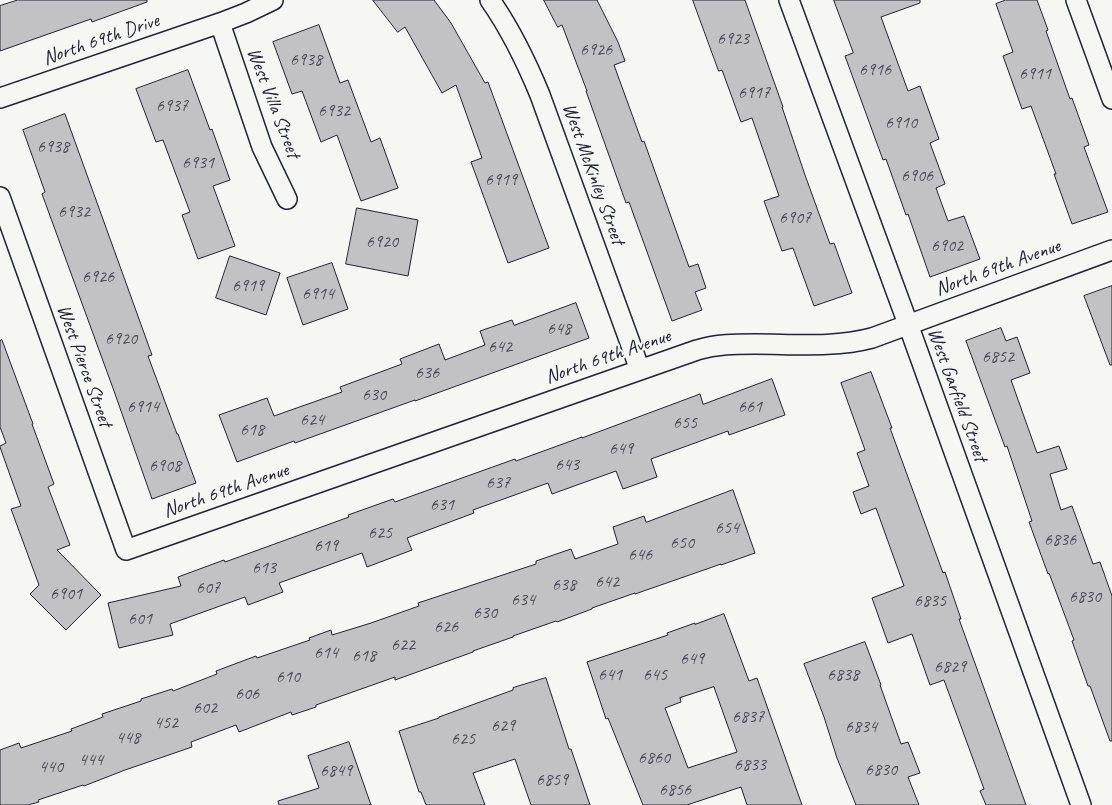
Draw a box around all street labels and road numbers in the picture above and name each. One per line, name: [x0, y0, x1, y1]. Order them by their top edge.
street label: North 69th Drive: [40, 9, 162, 71]
street label: West Villa Street: [241, 45, 305, 161]
street label: West McKinley Street: [556, 100, 630, 248]
street label: North 69th Avenue: [932, 234, 1064, 302]
street label: West Pierce Street: [51, 302, 117, 430]
street label: North 69th Avenue: [542, 324, 674, 390]
street label: West Garfield Street: [922, 325, 992, 465]
street label: North 69th Avenue: [160, 458, 292, 524]

